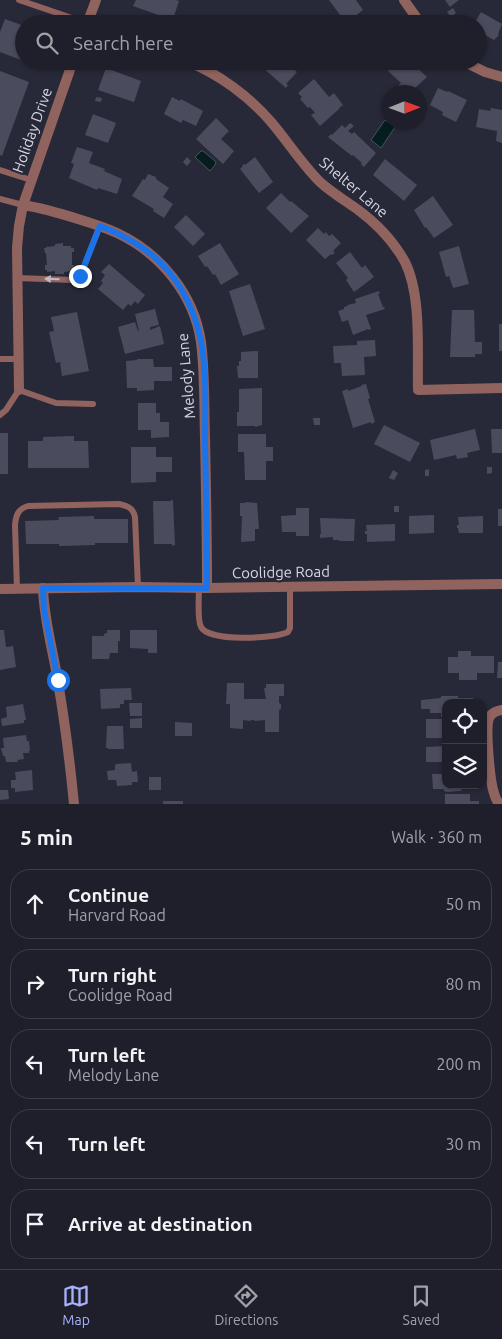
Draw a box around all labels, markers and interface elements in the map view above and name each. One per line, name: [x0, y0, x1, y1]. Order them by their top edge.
search box: [15, 15, 487, 70]
icon: search: [33, 29, 61, 57]
text: Search here: [73, 32, 173, 54]
street label: Holiday Drive: [9, 85, 55, 175]
north arrow: [382, 85, 427, 130]
street label: Shelter Lane: [316, 153, 392, 221]
route end: [69, 265, 92, 288]
one-way arrow: [44, 275, 60, 283]
street label: Melody Lane: [174, 333, 198, 419]
street label: Coolidge Road: [232, 563, 330, 581]
route start: [47, 669, 70, 692]
map controls: [442, 699, 487, 789]
button: locate: [442, 699, 487, 744]
button: layers: [442, 744, 487, 789]
text: 5 min: [20, 825, 73, 849]
text: Walk · 360 m: [391, 828, 482, 846]
text: Continue: [68, 884, 149, 906]
icon: ahead: [21, 890, 49, 918]
text: 50 m: [445, 895, 481, 913]
text: Harvard Road: [68, 906, 166, 924]
text: Turn right: [68, 964, 156, 986]
icon: right: [21, 970, 49, 998]
text: 80 m: [445, 975, 481, 993]
text: Coolidge Road: [68, 986, 173, 1004]
text: Turn left: [68, 1044, 146, 1066]
icon: left: [21, 1050, 49, 1078]
text: 200 m: [436, 1055, 481, 1073]
text: Melody Lane: [68, 1066, 159, 1084]
icon: left: [21, 1130, 49, 1158]
text: Turn left: [68, 1133, 146, 1155]
text: 30 m: [445, 1135, 481, 1153]
icon: arrive: [21, 1210, 49, 1238]
text: Arrive at destination: [68, 1213, 253, 1235]
tab: Map: [62, 1282, 90, 1328]
tab: Directions: [214, 1282, 278, 1328]
tab: Saved: [403, 1282, 440, 1328]

